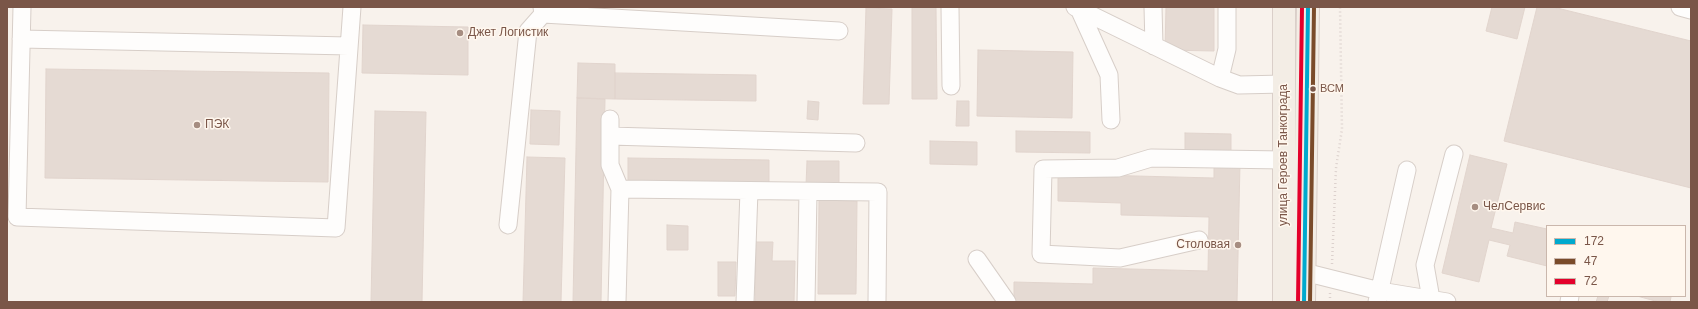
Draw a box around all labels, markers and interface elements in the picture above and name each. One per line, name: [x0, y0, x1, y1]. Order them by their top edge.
place label: Джет Логистик: [468, 26, 548, 40]
marker: Джет Логистик: [455, 28, 465, 38]
place label: ВСМ: [1320, 82, 1344, 96]
street label: улица Героев Танкограда: [1277, 84, 1291, 226]
marker: ВСМ: [1308, 84, 1318, 94]
place label: ПЭК: [205, 118, 229, 132]
marker: ПЭК: [192, 120, 202, 130]
place label: ЧелСервис: [1483, 200, 1545, 214]
marker: ЧелСервис: [1470, 202, 1480, 212]
legend: [1546, 225, 1686, 297]
text: 172: [1584, 234, 1604, 248]
place label: Столовая: [1176, 238, 1230, 252]
marker: Столовая: [1233, 240, 1243, 250]
text: 47: [1584, 254, 1597, 268]
text: 72: [1584, 274, 1597, 288]

